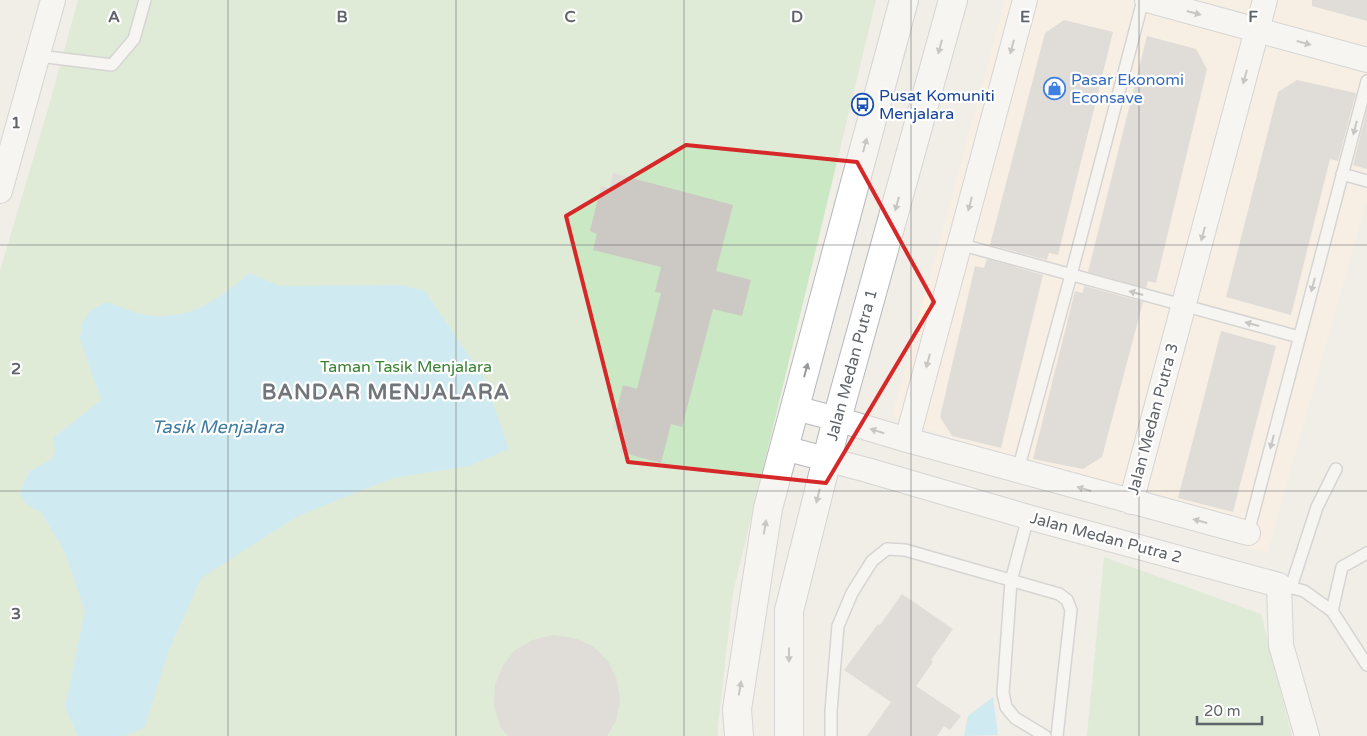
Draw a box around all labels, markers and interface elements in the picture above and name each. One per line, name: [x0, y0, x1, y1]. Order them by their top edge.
text: A: [108, 7, 120, 27]
text: B: [336, 7, 348, 27]
text: C: [564, 7, 576, 27]
text: D: [791, 7, 803, 27]
text: E: [1020, 7, 1030, 27]
text: F: [1248, 7, 1258, 27]
one-way arrow: [1186, 9, 1201, 17]
one-way arrow: [936, 39, 944, 55]
one-way arrow: [1297, 39, 1312, 47]
one-way arrow: [1008, 40, 1016, 55]
one-way arrow: [1240, 69, 1248, 84]
place label: Pasar Ekonomi Econsave: [1071, 70, 1184, 108]
shop icon: Pasar Ekonomi Econsave: [1043, 77, 1067, 101]
place label: Pusat Komuniti Menjalara: [879, 86, 995, 124]
bus stop icon: Pusat Komuniti Menjalara: [851, 93, 875, 117]
text: 1: [11, 113, 21, 133]
one-way arrow: [1350, 120, 1358, 135]
one-way arrow: [861, 137, 869, 153]
one-way arrow: [892, 196, 900, 211]
one-way arrow: [966, 197, 974, 212]
one-way arrow: [1198, 226, 1206, 241]
one-way arrow: [1309, 277, 1317, 293]
street label: Jalan Medan Putra 1: [822, 287, 882, 443]
one-way arrow: [1129, 288, 1144, 296]
one-way arrow: [1245, 320, 1260, 328]
street label: Jalan Medan Putra 3: [1123, 341, 1183, 497]
one-way arrow: [924, 353, 932, 369]
park label: Taman Tasik Menjalara: [320, 357, 492, 377]
text: 2: [11, 359, 21, 379]
one-way arrow: [802, 362, 810, 377]
district label: BANDAR MENJALARA: [262, 380, 510, 405]
water label: Tasik Menjalara: [152, 416, 285, 438]
one-way arrow: [869, 426, 884, 434]
one-way arrow: [1267, 435, 1275, 450]
one-way arrow: [1076, 485, 1091, 493]
one-way arrow: [814, 488, 822, 503]
street label: Jalan Medan Putra 2: [1028, 508, 1184, 568]
one-way arrow: [1193, 517, 1208, 525]
one-way arrow: [762, 519, 770, 535]
text: 3: [11, 604, 21, 624]
one-way arrow: [785, 647, 793, 663]
one-way arrow: [737, 679, 745, 695]
scale bar: [1197, 694, 1262, 726]
text: 20 m: [1204, 702, 1241, 720]

